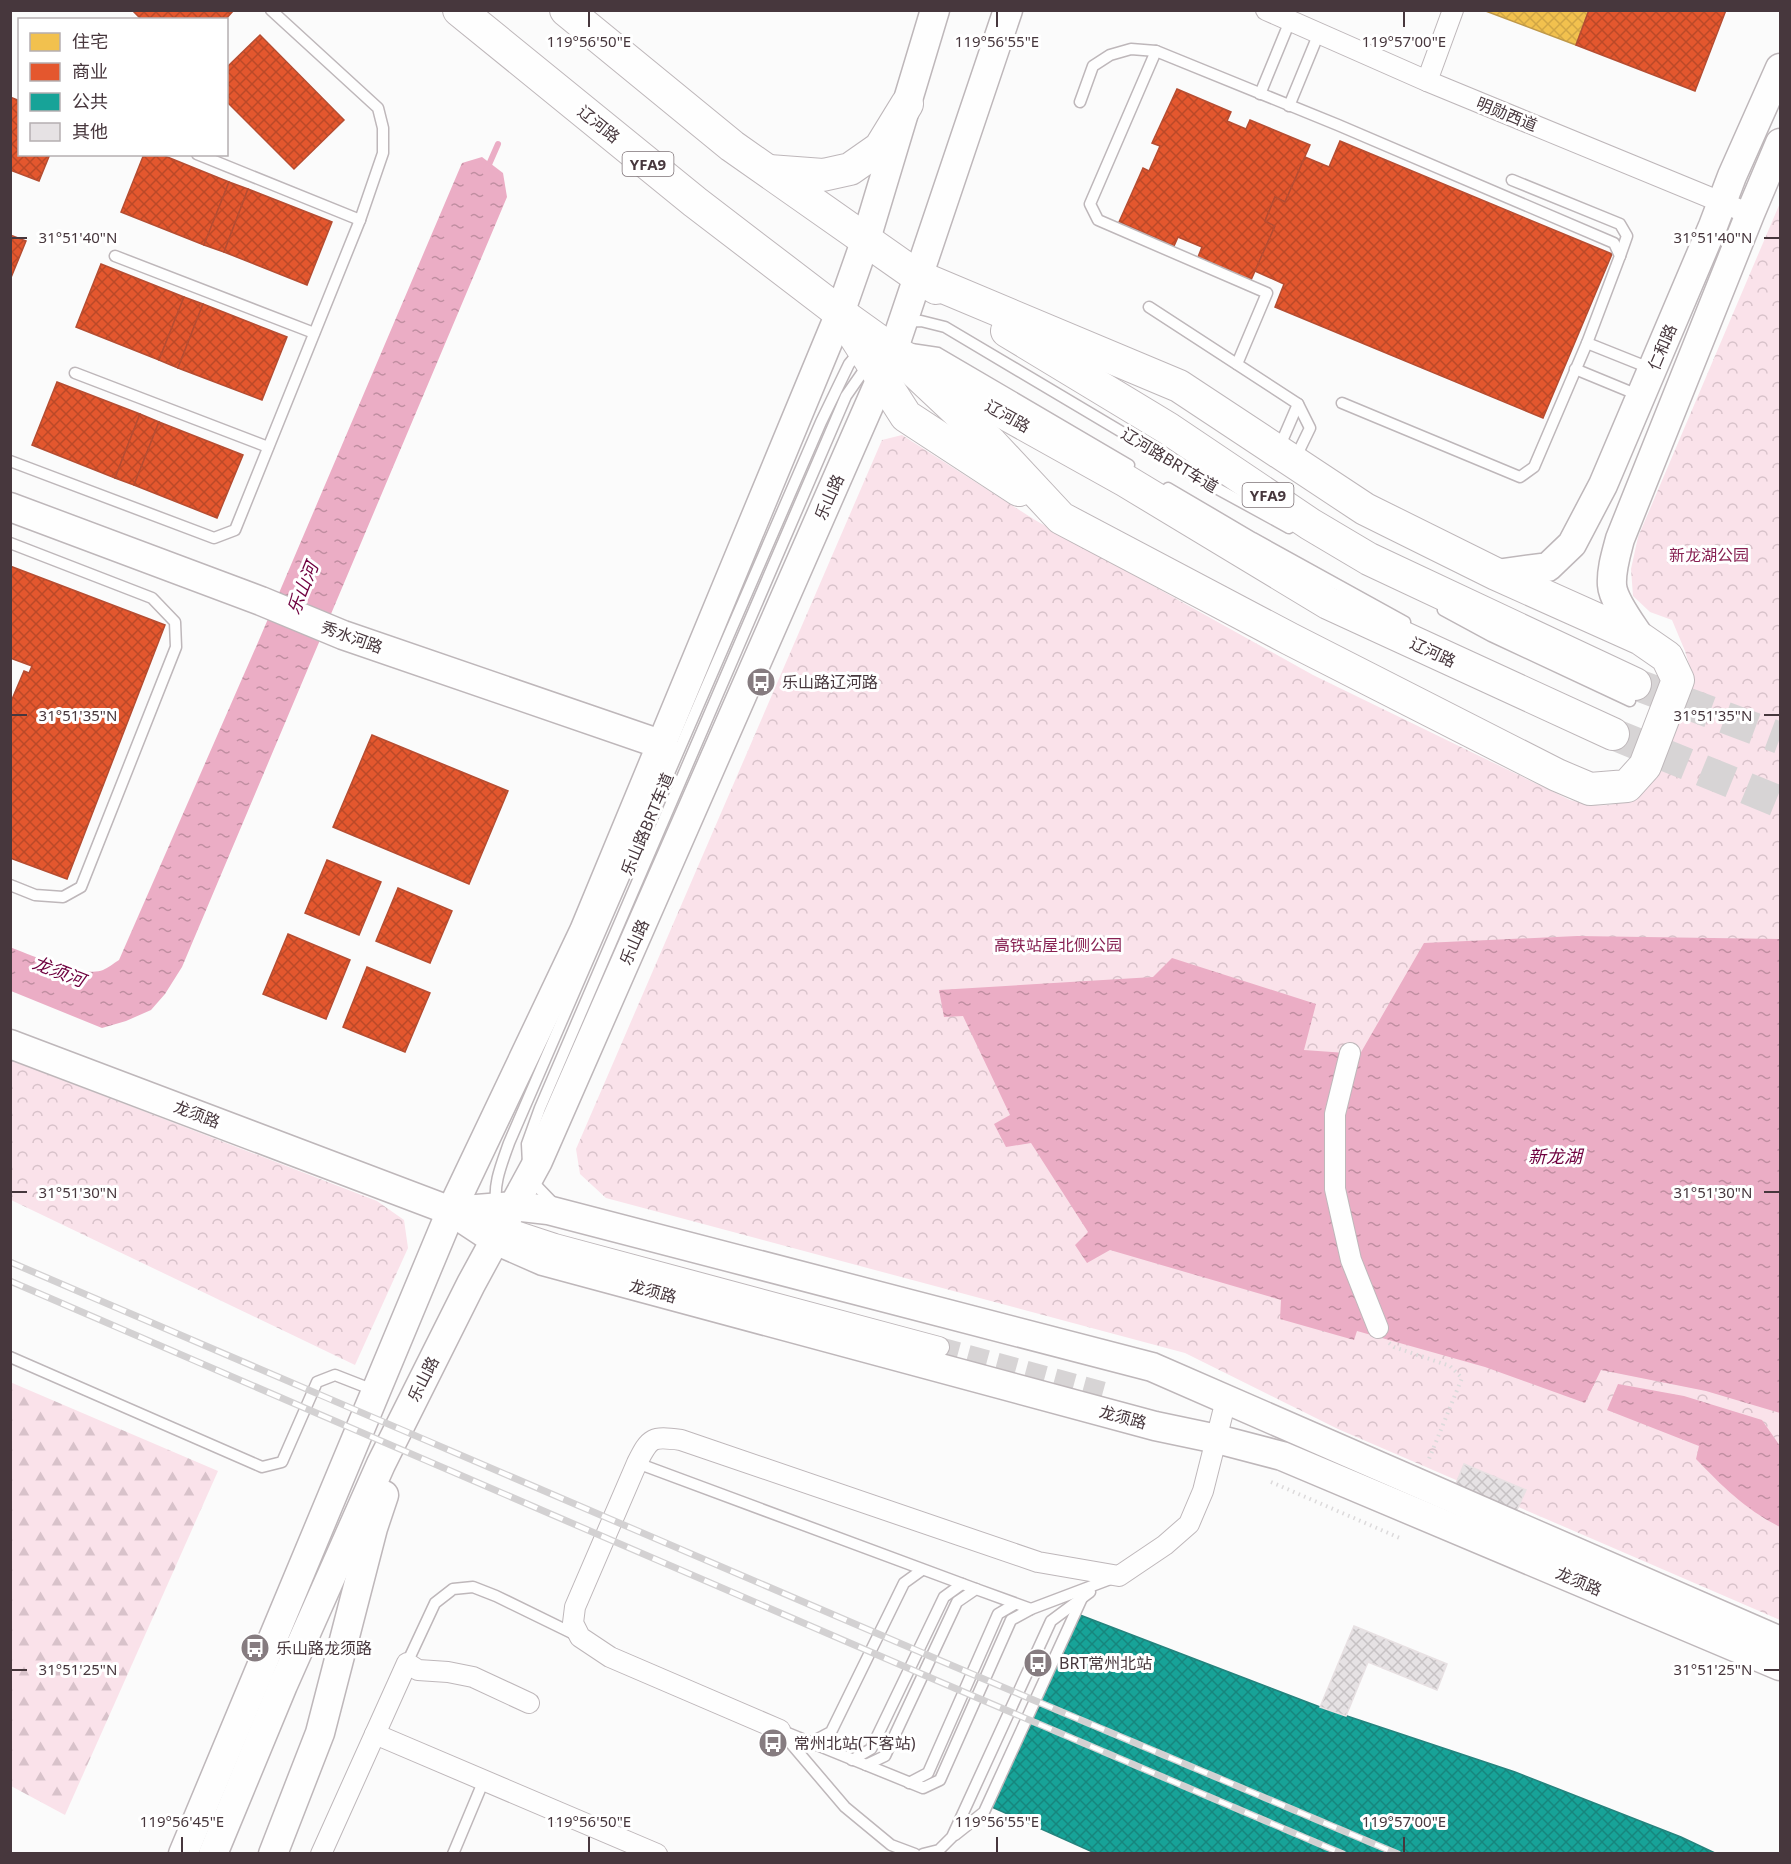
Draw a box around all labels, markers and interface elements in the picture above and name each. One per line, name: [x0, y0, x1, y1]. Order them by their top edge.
legend: [18, 18, 228, 156]
text: 住宅: [72, 29, 108, 53]
text: 119°56'50"E: [547, 31, 631, 51]
text: 119°56'55"E: [955, 31, 1039, 51]
text: 119°57'00"E: [1362, 31, 1446, 51]
text: 商业: [72, 59, 108, 83]
text: 公共: [72, 89, 108, 113]
street label: 明勋西道: [1473, 92, 1541, 136]
street label: 辽河路: [573, 100, 625, 148]
text: 其他: [72, 119, 108, 143]
road number: YFA9: [622, 152, 674, 176]
text: 31°51'40"N: [39, 227, 117, 247]
text: 31°51'40"N: [1674, 227, 1752, 247]
street label: 仁和路: [1642, 321, 1682, 373]
street label: 辽河路: [982, 395, 1034, 437]
street label: 辽河路BRT车道: [1118, 422, 1222, 498]
street label: 乐山路: [809, 471, 849, 523]
road number: YFA9: [1242, 483, 1294, 507]
park label: 新龙湖公园: [1669, 544, 1749, 566]
water label: 乐山河: [281, 556, 324, 618]
street label: 秀水河路: [318, 616, 386, 658]
street label: 辽河路: [1407, 632, 1459, 672]
bus stop icon: 乐山路辽河路: [745, 666, 777, 698]
place label: 乐山路辽河路: [782, 671, 878, 693]
text: 31°51'35"N: [39, 705, 117, 725]
text: 31°51'35"N: [1674, 705, 1752, 725]
street label: 乐山路BRT车道: [616, 769, 678, 879]
street label: 乐山路: [614, 916, 654, 968]
park label: 高铁站屋北侧公园: [994, 934, 1122, 956]
water label: 龙须河: [29, 950, 91, 993]
street label: 龙须路: [171, 1095, 223, 1133]
water label: 新龙湖: [1528, 1144, 1585, 1168]
text: 31°51'30"N: [39, 1182, 117, 1202]
text: 31°51'30"N: [1674, 1182, 1752, 1202]
street label: 龙须路: [627, 1274, 679, 1308]
street label: 乐山路: [402, 1353, 444, 1405]
street label: 龙须路: [1097, 1400, 1149, 1434]
street label: 龙须路: [1553, 1561, 1605, 1601]
bus stop icon: 乐山路龙须路: [239, 1632, 271, 1664]
place label: 乐山路龙须路: [276, 1637, 372, 1659]
bus stop icon: BRT常州北站: [1022, 1647, 1054, 1679]
place label: BRT常州北站: [1059, 1652, 1152, 1674]
text: 31°51'25"N: [39, 1659, 117, 1679]
text: 31°51'25"N: [1674, 1659, 1752, 1679]
bus stop icon: 常州北站(下客站): [757, 1727, 789, 1759]
place label: 常州北站(下客站): [794, 1732, 916, 1754]
text: 119°56'45"E: [140, 1811, 224, 1831]
text: 119°56'50"E: [547, 1811, 631, 1831]
text: 119°56'55"E: [955, 1811, 1039, 1831]
text: 119°57'00"E: [1362, 1811, 1446, 1831]

